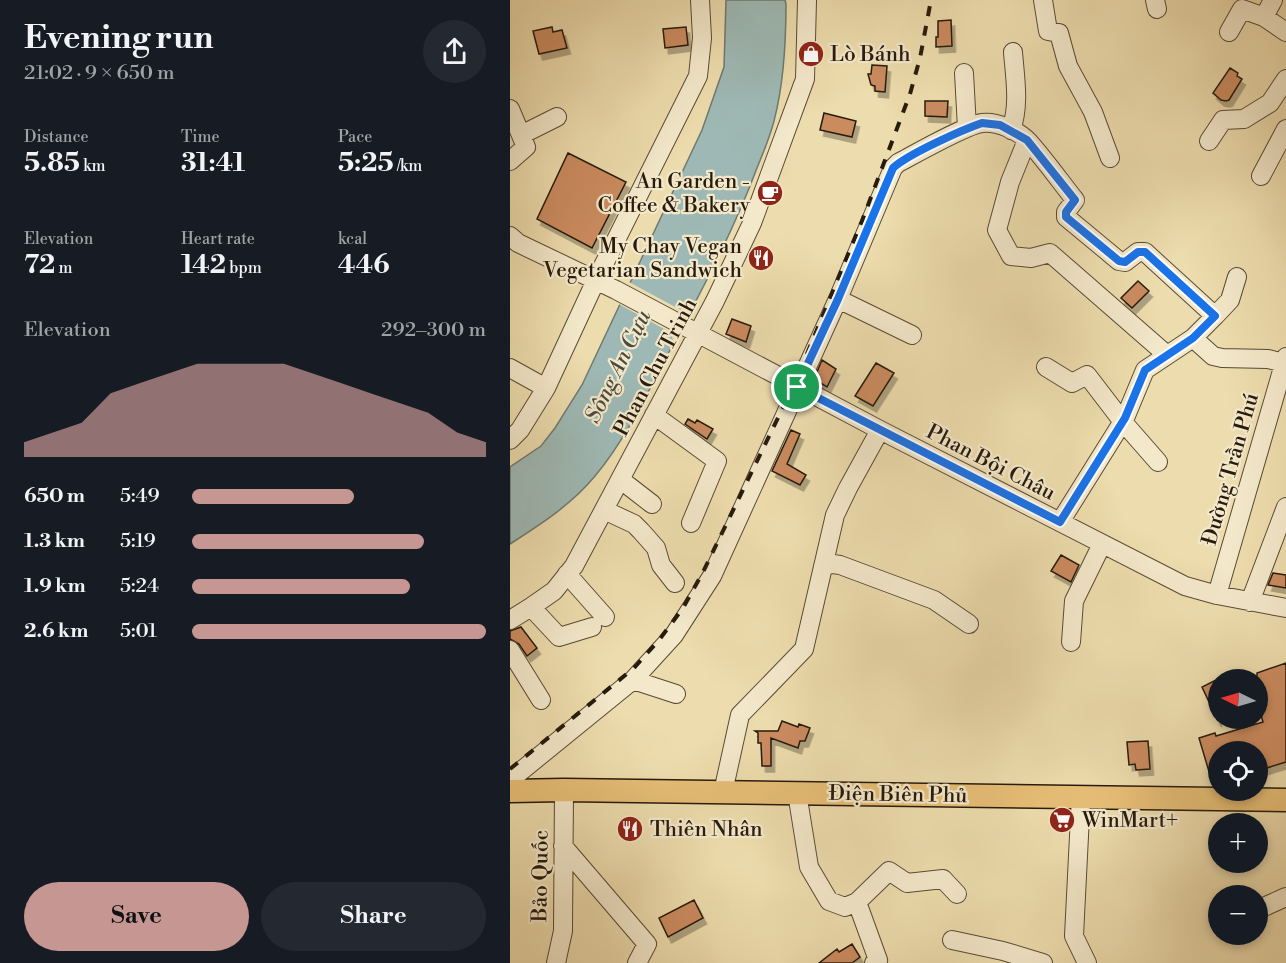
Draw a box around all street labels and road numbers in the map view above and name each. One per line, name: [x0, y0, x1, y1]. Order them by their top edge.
street label: Phan Chu Trinh: [609, 293, 703, 441]
street label: Đường Trần Phú: [1197, 390, 1265, 548]
street label: Phan Bội Châu: [922, 419, 1060, 507]
street label: Điện Biên Phủ: [828, 781, 968, 809]
street label: Bảo Quốc: [527, 830, 555, 923]

